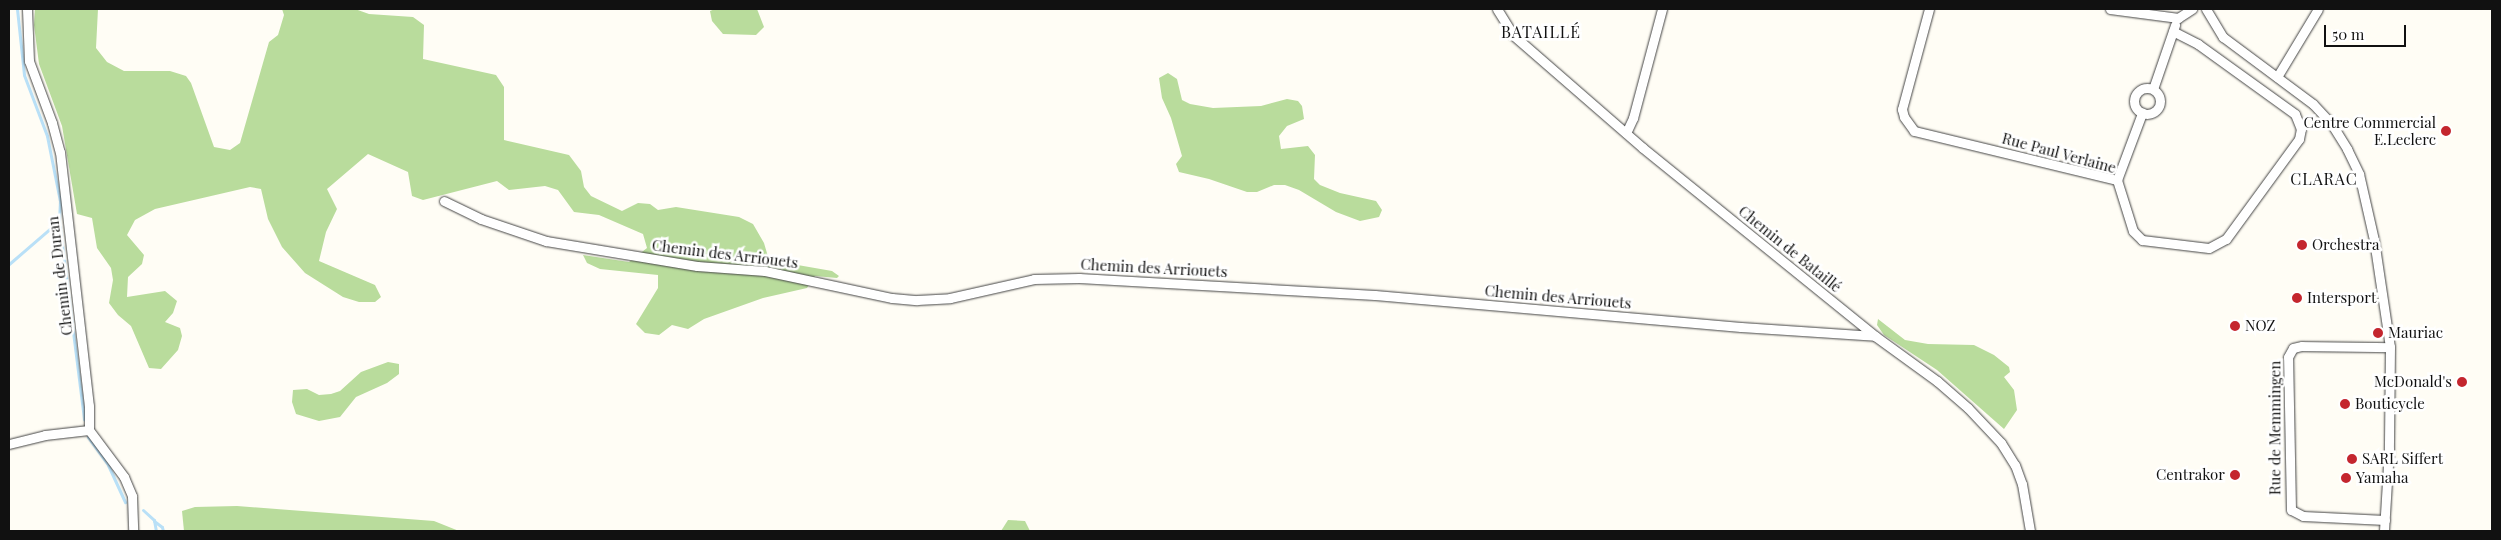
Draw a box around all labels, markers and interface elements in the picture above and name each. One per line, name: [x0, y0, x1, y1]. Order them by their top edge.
scale bar: [2326, 15, 2408, 47]
district label: BATAILLÉ: [1500, 22, 1582, 42]
text: 50 m: [2332, 24, 2364, 44]
place label: Centre Commercial E.Leclerc: [2304, 113, 2436, 148]
marker: Centre Commercial E.Leclerc: [2440, 125, 2452, 137]
street label: Rue Paul Verlaine: [2000, 129, 2118, 177]
district label: CLARAC: [2290, 169, 2358, 189]
street label: Chemin de Bataillé: [1735, 202, 1845, 296]
street label: Chemin de Duran: [44, 215, 76, 337]
street label: Chemin des Arriouets: [651, 236, 799, 272]
place label: Orchestra: [2312, 236, 2379, 254]
marker: Orchestra: [2296, 239, 2308, 251]
street label: Chemin des Arriouets: [1080, 255, 1228, 281]
street label: Chemin des Arriouets: [1484, 282, 1632, 312]
place label: Intersport: [2307, 289, 2376, 307]
marker: Intersport: [2291, 292, 2303, 304]
place label: NOZ: [2245, 317, 2276, 335]
marker: NOZ: [2229, 320, 2241, 332]
place label: Mauriac: [2388, 324, 2443, 342]
marker: Mauriac: [2372, 327, 2384, 339]
street label: Rue de Memmingen: [2266, 361, 2284, 495]
place label: McDonald's: [2374, 373, 2452, 391]
marker: McDonald's: [2456, 376, 2468, 388]
place label: Bouticycle: [2355, 395, 2425, 413]
marker: Bouticycle: [2339, 398, 2351, 410]
place label: SARL Siffert: [2362, 450, 2443, 468]
marker: SARL Siffert: [2346, 453, 2358, 465]
place label: Centrakor: [2156, 466, 2225, 484]
marker: Centrakor: [2229, 469, 2241, 481]
place label: Yamaha: [2356, 469, 2408, 487]
marker: Yamaha: [2340, 472, 2352, 484]

